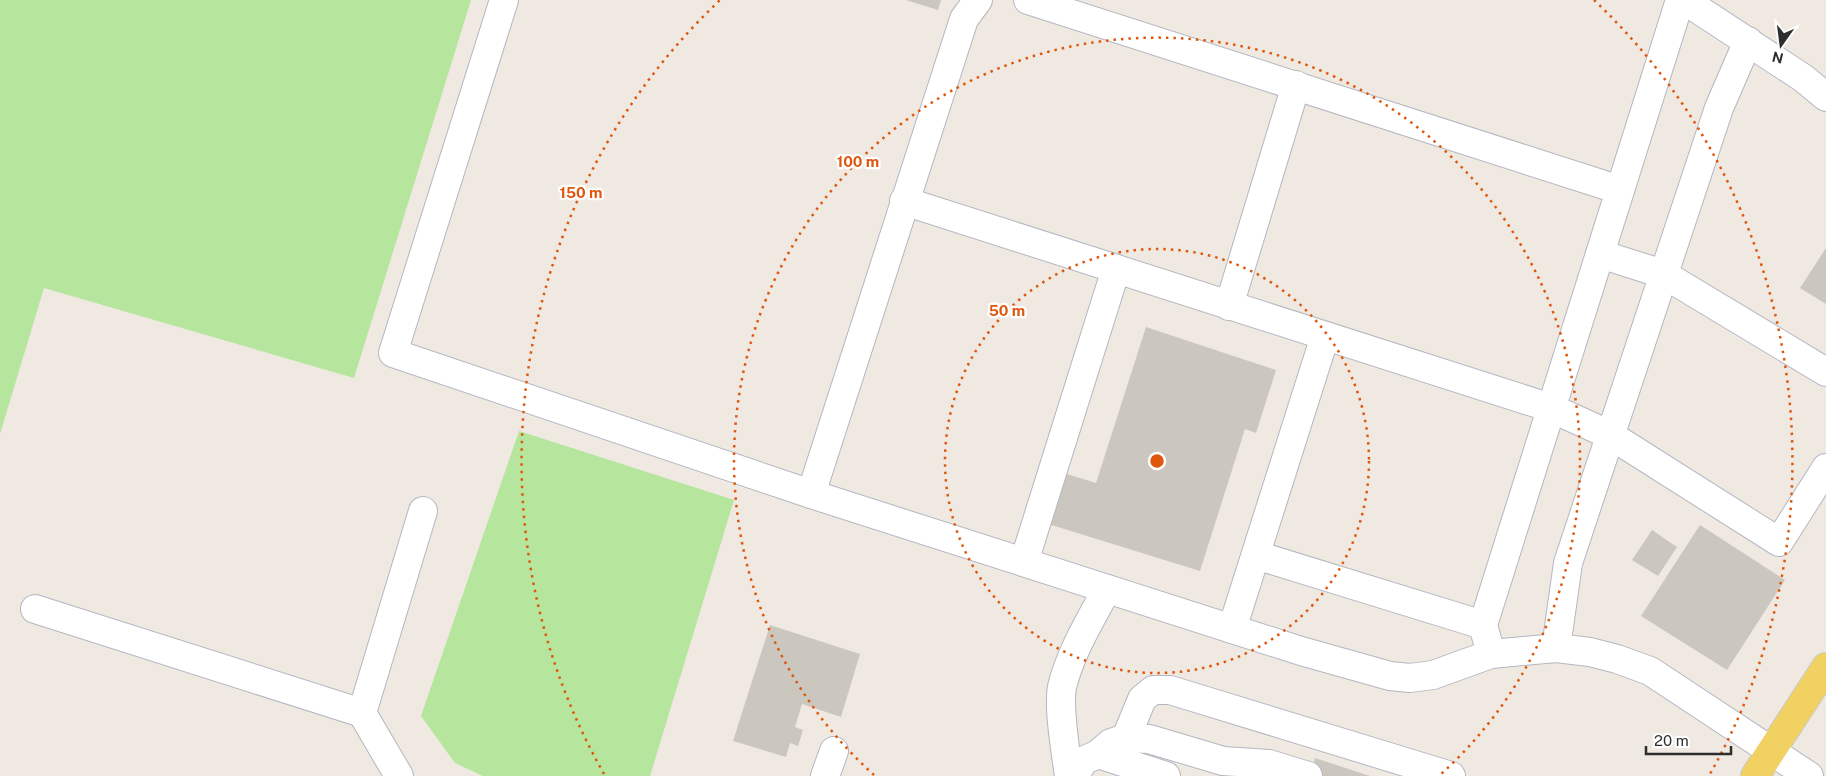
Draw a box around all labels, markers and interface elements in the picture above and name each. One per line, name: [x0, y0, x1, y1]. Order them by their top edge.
north arrow: [1756, 20, 1806, 70]
text: N: [1771, 49, 1785, 67]
text: 100 m: [837, 153, 879, 170]
text: 150 m: [559, 184, 603, 201]
text: 50 m: [989, 302, 1025, 319]
centre of rings: [1148, 452, 1166, 470]
scale bar: [1646, 724, 1731, 756]
text: 20 m: [1654, 732, 1689, 749]

